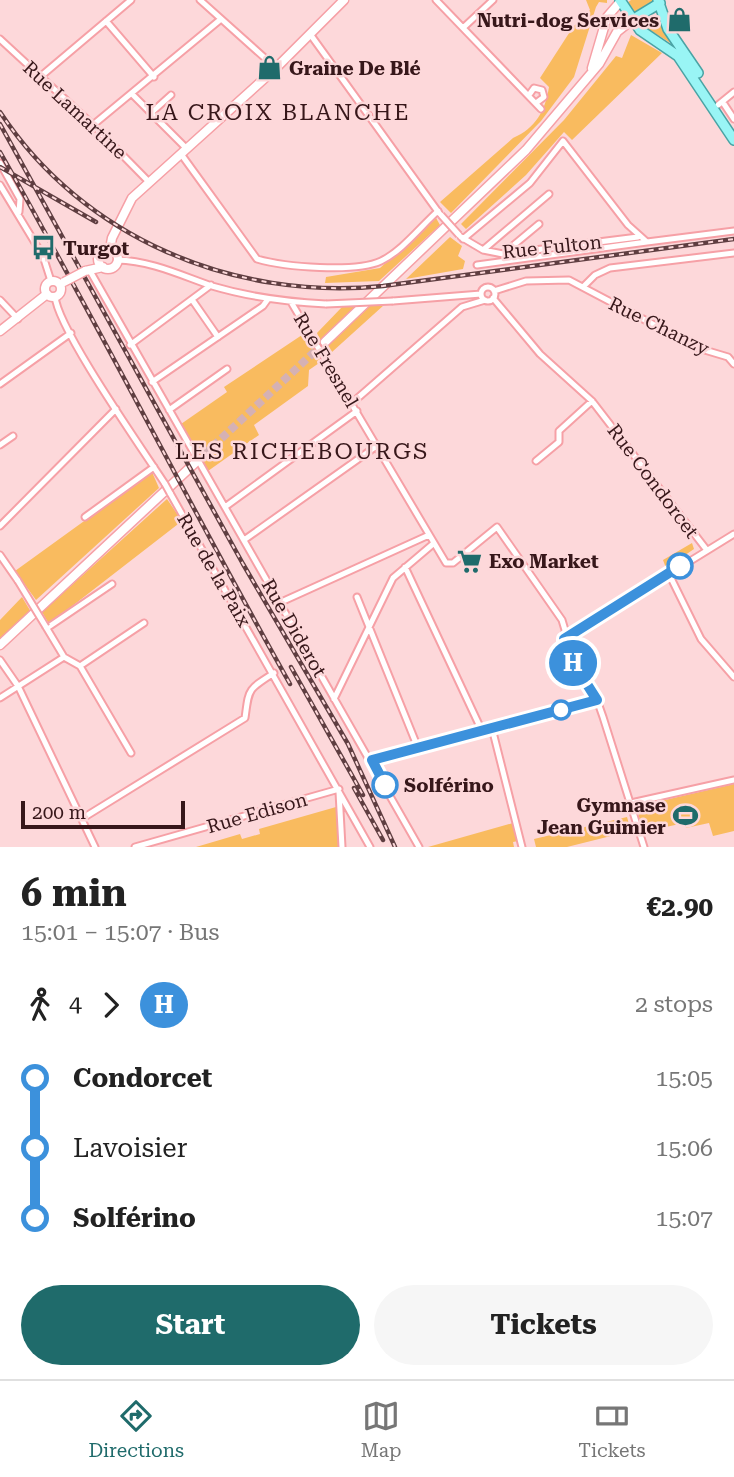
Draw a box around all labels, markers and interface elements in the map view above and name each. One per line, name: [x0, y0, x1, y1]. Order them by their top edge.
shop icon: Nutri-dog Services: [665, 6, 693, 34]
place label: Nutri-dog Services: [477, 9, 659, 32]
shop icon: Graine De Blé: [255, 54, 283, 82]
street label: Rue Lamartine: [18, 56, 132, 164]
place label: Graine De Blé: [289, 57, 421, 80]
district label: LA CROIX BLANCHE: [146, 99, 410, 126]
street label: Rue Fulton: [501, 230, 603, 264]
bus stop icon: Turgot: [29, 234, 57, 262]
place label: Turgot: [63, 237, 129, 260]
street label: Rue Chanzy: [605, 292, 714, 361]
street label: Rue Fresnel: [289, 308, 363, 412]
street label: Rue Condorcet: [603, 419, 703, 543]
district label: LES RICHEBOURGS: [175, 438, 429, 465]
street label: Rue de la Paix: [172, 509, 256, 631]
supermarket icon: Exo Market: [455, 547, 483, 575]
place label: Exo Market: [489, 550, 599, 573]
unlabelled marker: [667, 553, 693, 579]
street label: Rue Diderot: [257, 575, 331, 681]
line badge: H: [550, 640, 596, 686]
text: H: [563, 649, 583, 677]
unlabelled marker: [551, 700, 571, 720]
marker: Solférino: [372, 772, 398, 798]
place label: Solférino: [404, 774, 494, 797]
street label: Rue Edison: [204, 788, 310, 838]
place label: Gymnase Jean Guimier: [537, 794, 666, 839]
scale bar: [21, 798, 186, 830]
text: 200 m: [32, 801, 86, 824]
sports icon: Gymnase Jean Guimier: [672, 802, 700, 830]
text: 6 min: [21, 871, 127, 915]
text: €2.90: [647, 892, 713, 922]
text: 15:01 – 15:07 · Bus: [21, 919, 219, 946]
icon: walk: [21, 986, 59, 1024]
icon: forward: [92, 986, 130, 1024]
text: 4: [69, 991, 82, 1018]
text: H: [154, 991, 174, 1019]
text: 2 stops: [635, 991, 713, 1018]
text: Condorcet: [73, 1063, 212, 1093]
text: 15:05: [656, 1065, 713, 1092]
text: Lavoisier: [73, 1133, 187, 1163]
text: 15:06: [656, 1135, 713, 1162]
text: Solférino: [73, 1203, 196, 1233]
text: 15:07: [656, 1205, 713, 1232]
button: Start: [21, 1285, 360, 1365]
button: Tickets: [374, 1285, 713, 1365]
tab: Directions: [88, 1397, 184, 1462]
tab: Map: [361, 1397, 401, 1462]
tab: Tickets: [578, 1397, 646, 1462]

